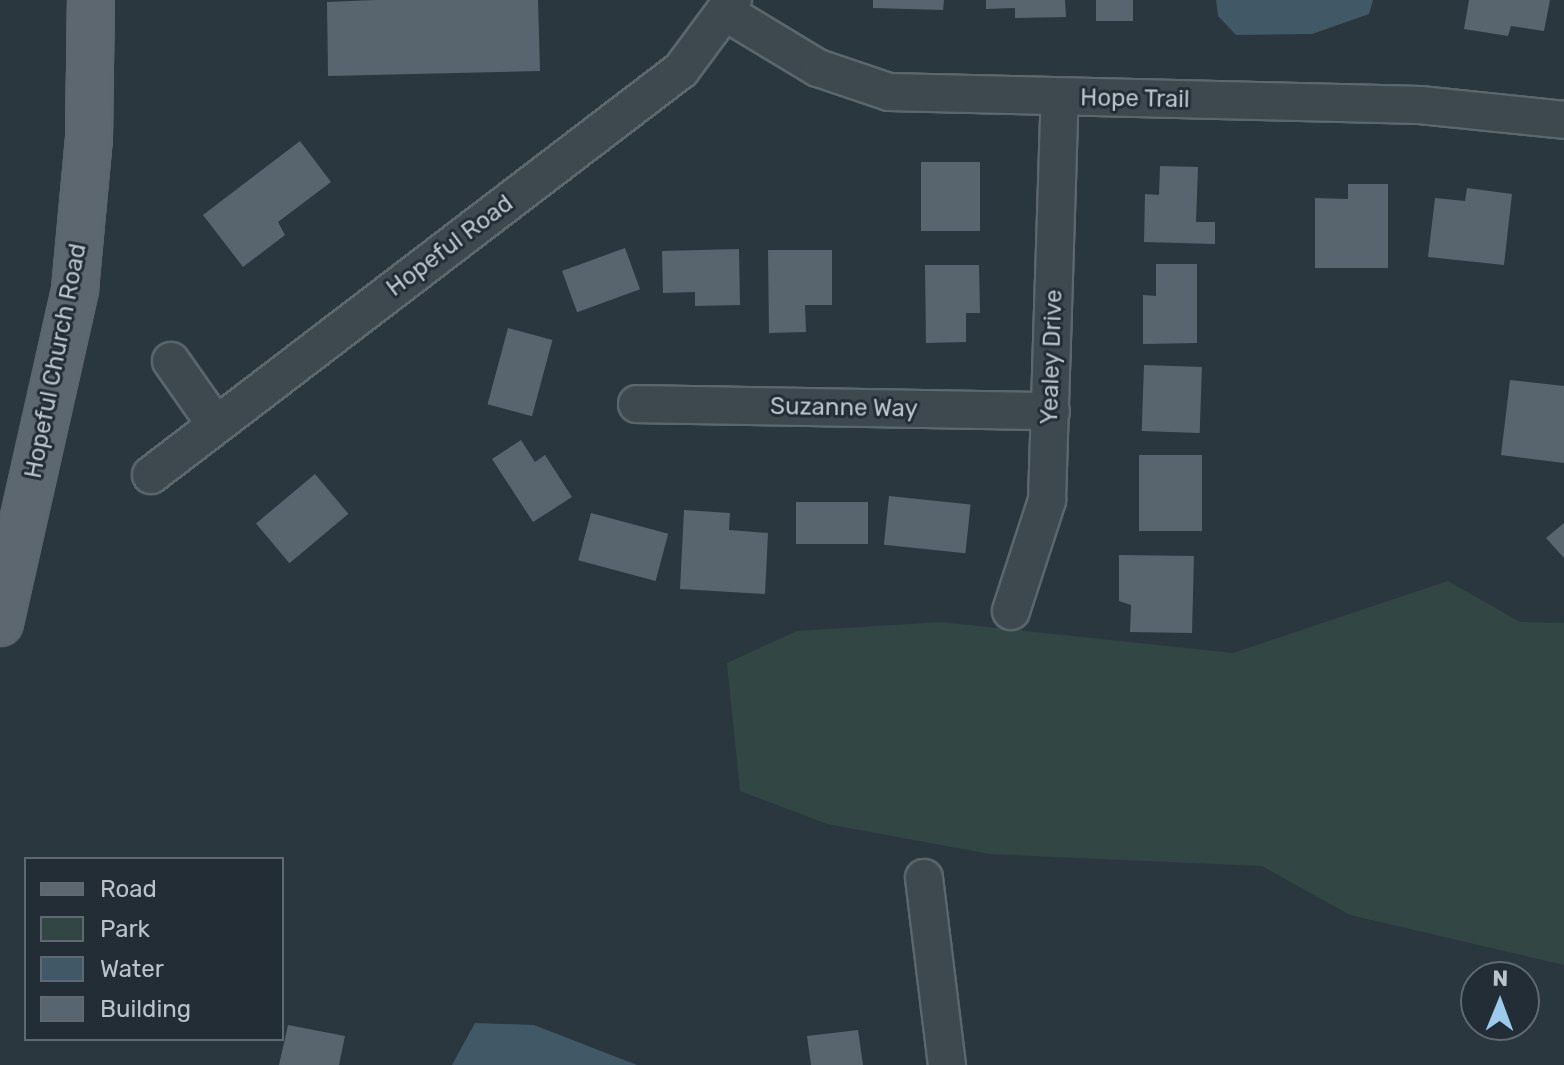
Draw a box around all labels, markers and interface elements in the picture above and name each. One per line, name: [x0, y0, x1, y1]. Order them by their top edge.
street label: Hope Trail: [1080, 84, 1190, 114]
street label: Hopeful Road: [381, 189, 519, 303]
street label: Hopeful Church Road: [19, 241, 93, 481]
street label: Yealey Drive: [1035, 289, 1069, 425]
street label: Suzanne Way: [770, 392, 918, 424]
legend: [24, 857, 284, 1041]
text: Road: [100, 875, 157, 903]
text: Park: [100, 915, 150, 943]
text: Water: [100, 955, 164, 983]
north arrow: [1460, 961, 1540, 1041]
text: N: [1492, 965, 1509, 992]
text: Building: [100, 995, 191, 1023]

